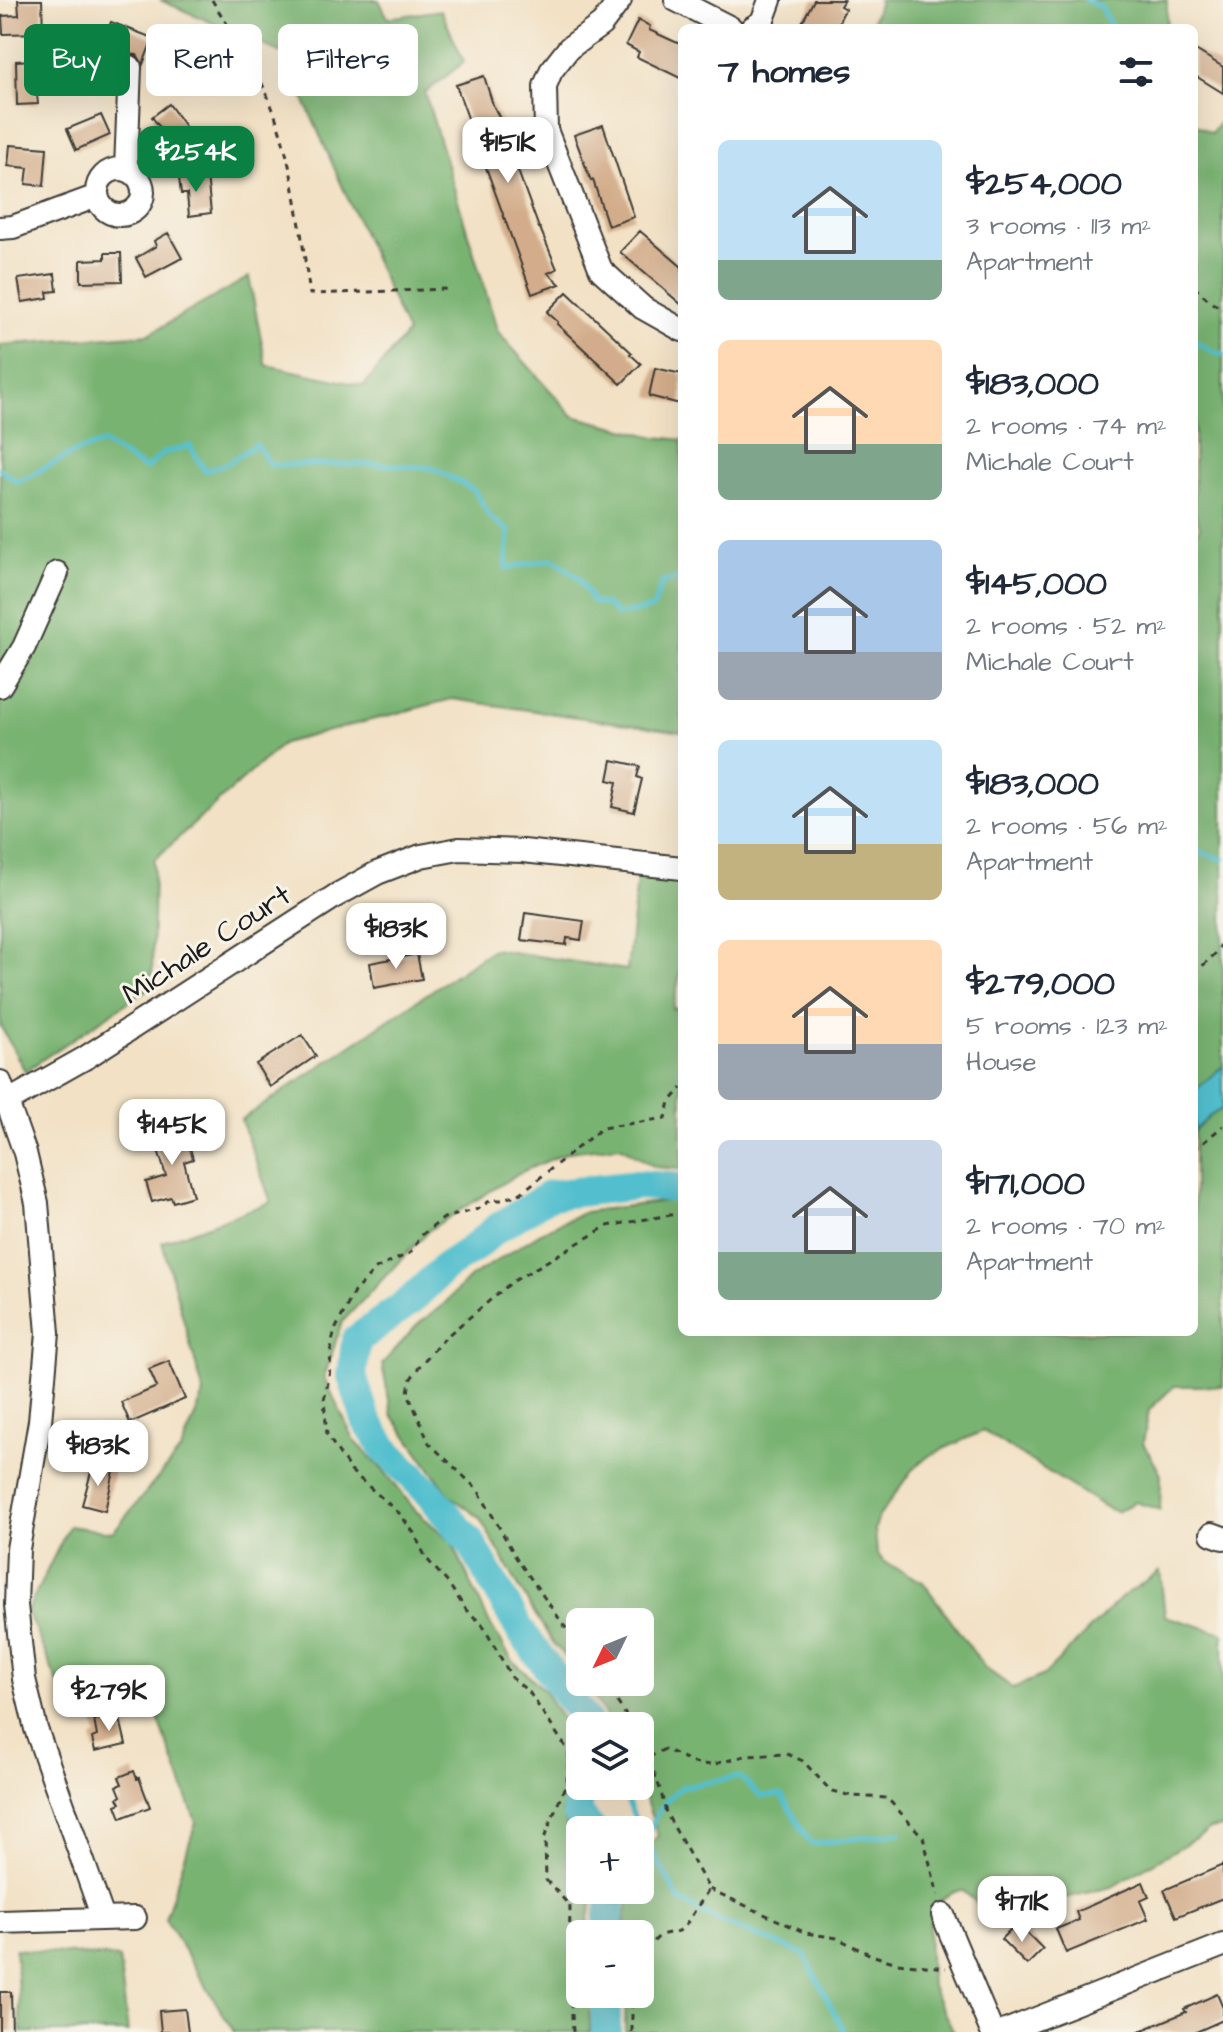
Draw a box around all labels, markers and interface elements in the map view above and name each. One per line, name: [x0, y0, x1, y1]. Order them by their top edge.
chip: Buy: [24, 24, 130, 96]
chip: Rent: [146, 24, 262, 96]
chip: Filters: [278, 24, 418, 96]
text: 7 homes: [718, 48, 850, 96]
icon: filters: [1114, 50, 1158, 94]
pin: $151K: [452, 117, 564, 185]
text: $151K: [480, 125, 536, 161]
pin: $254K: [140, 126, 252, 194]
text: $254K: [155, 134, 237, 170]
text: $254,000: [966, 160, 1122, 208]
icon: home: [782, 172, 878, 268]
text: 3 rooms · 113 m²: [966, 208, 1151, 244]
text: Apartment: [966, 244, 1093, 280]
text: $183,000: [966, 360, 1099, 408]
icon: home: [782, 372, 878, 468]
text: 2 rooms · 74 m²: [966, 408, 1167, 444]
text: Michale Court: [966, 444, 1134, 480]
text: $145,000: [966, 560, 1107, 608]
icon: home: [782, 572, 878, 668]
text: 2 rooms · 52 m²: [966, 608, 1166, 644]
text: Michale Court: [966, 644, 1134, 680]
text: $183,000: [966, 760, 1099, 808]
icon: home: [782, 772, 878, 868]
text: 2 rooms · 56 m²: [966, 808, 1168, 844]
text: Apartment: [966, 844, 1093, 880]
street label: Michale Court: [114, 875, 299, 1015]
pin: $183K: [340, 903, 452, 971]
text: $183K: [364, 911, 428, 947]
text: $279,000: [966, 960, 1115, 1008]
icon: home: [782, 972, 878, 1068]
text: 5 rooms · 123 m²: [966, 1008, 1168, 1044]
text: House: [966, 1044, 1037, 1080]
pin: $145K: [116, 1099, 228, 1167]
text: $145K: [137, 1107, 207, 1143]
text: $171,000: [966, 1160, 1085, 1208]
icon: home: [782, 1172, 878, 1268]
text: 2 rooms · 70 m²: [966, 1208, 1165, 1244]
text: Apartment: [966, 1244, 1093, 1280]
pin: $183K: [42, 1420, 154, 1488]
text: $183K: [66, 1428, 130, 1464]
north arrow: [566, 1608, 654, 1696]
map controls: [566, 1608, 654, 2008]
pin: $279K: [53, 1665, 165, 1733]
text: $279K: [71, 1673, 147, 1709]
button: layers: [566, 1712, 654, 1800]
button: +: [566, 1816, 654, 1904]
pin: $171K: [966, 1876, 1078, 1944]
text: $171K: [996, 1884, 1048, 1920]
button: −: [566, 1920, 654, 2008]

